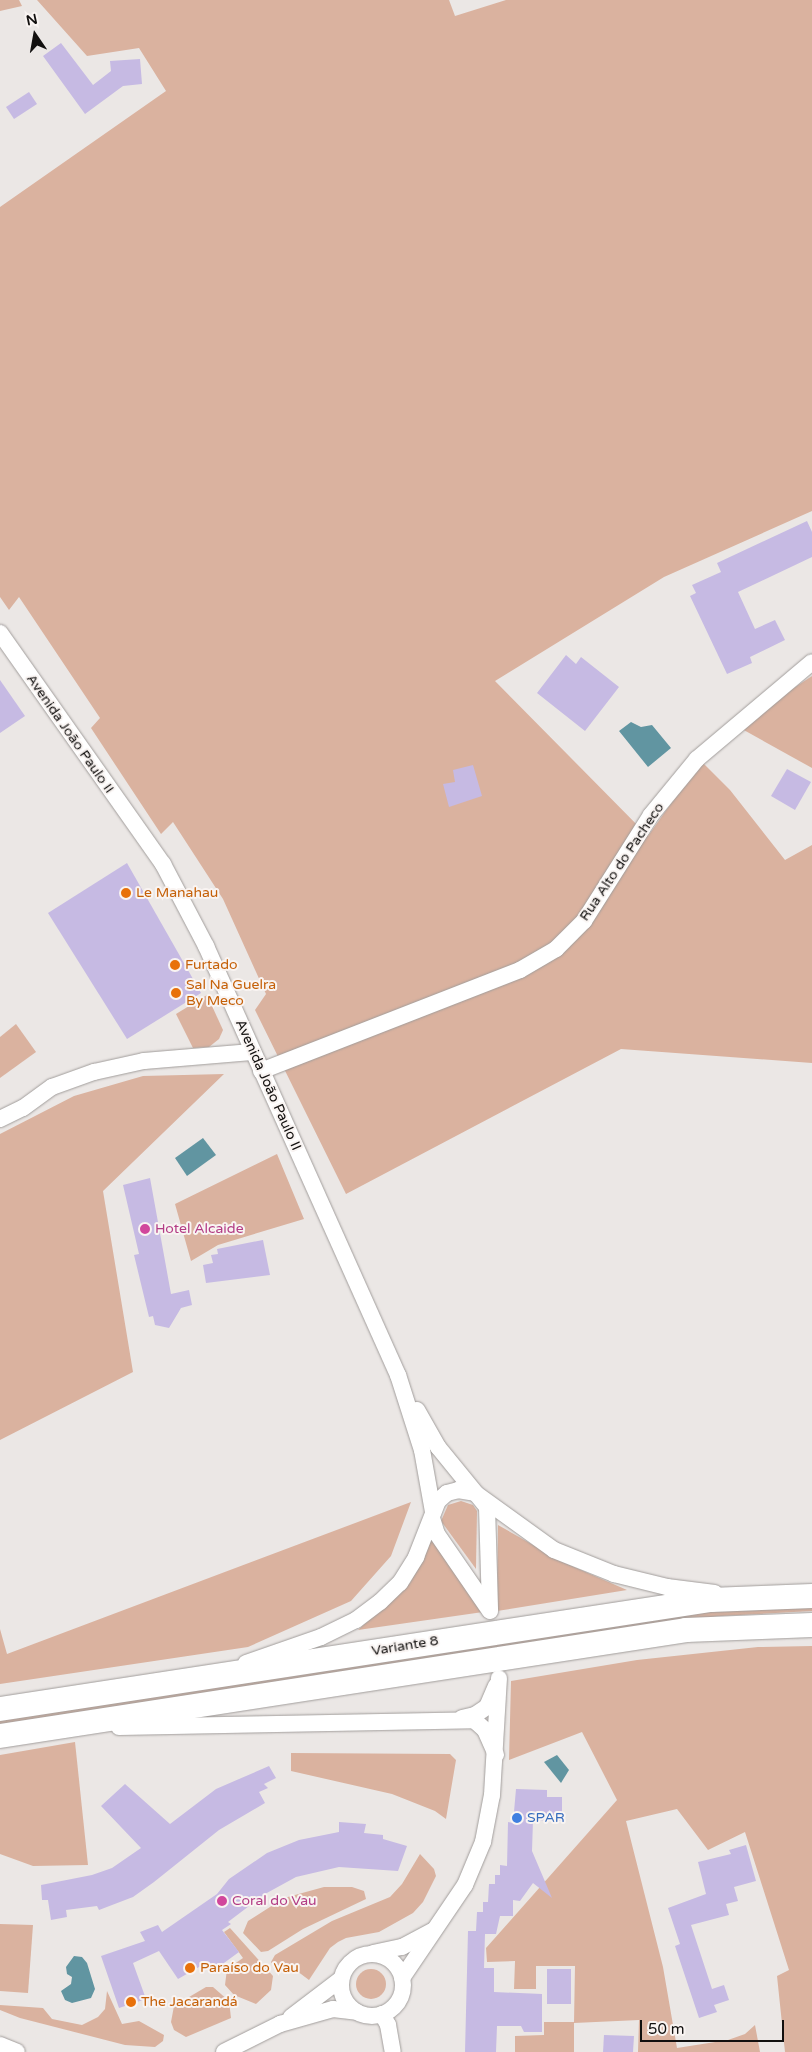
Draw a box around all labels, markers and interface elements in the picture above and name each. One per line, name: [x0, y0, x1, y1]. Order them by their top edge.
north arrow: [10, 10, 60, 60]
text: N: [25, 10, 39, 29]
street label: Avenida João Paulo II: [23, 671, 117, 797]
street label: Rua Alto do Pacheco: [576, 800, 668, 924]
place label: Le Manahau: [136, 885, 218, 901]
marker: Le Manahau: [120, 887, 132, 899]
place label: Furtado: [185, 957, 237, 973]
marker: Furtado: [169, 959, 181, 971]
place label: Sal Na Guelra By Meco: [186, 977, 276, 1010]
marker: Sal Na Guelra By Meco: [170, 987, 182, 999]
street label: Avenida João Paulo II: [232, 1017, 304, 1153]
place label: Hotel Alcaide: [155, 1221, 244, 1237]
marker: Hotel Alcaide: [139, 1223, 151, 1235]
street label: Variante 8: [370, 1632, 440, 1660]
place label: SPAR: [527, 1810, 565, 1826]
marker: SPAR: [511, 1812, 523, 1824]
place label: Coral do Vau: [232, 1893, 317, 1909]
marker: Coral do Vau: [216, 1895, 228, 1907]
place label: Paraíso do Vau: [200, 1960, 299, 1976]
marker: Paraíso do Vau: [184, 1962, 196, 1974]
place label: The Jacarandá: [141, 1994, 238, 2010]
marker: The Jacarandá: [125, 1996, 137, 2008]
scale bar: [642, 2010, 786, 2042]
text: 50 m: [648, 2020, 685, 2038]

